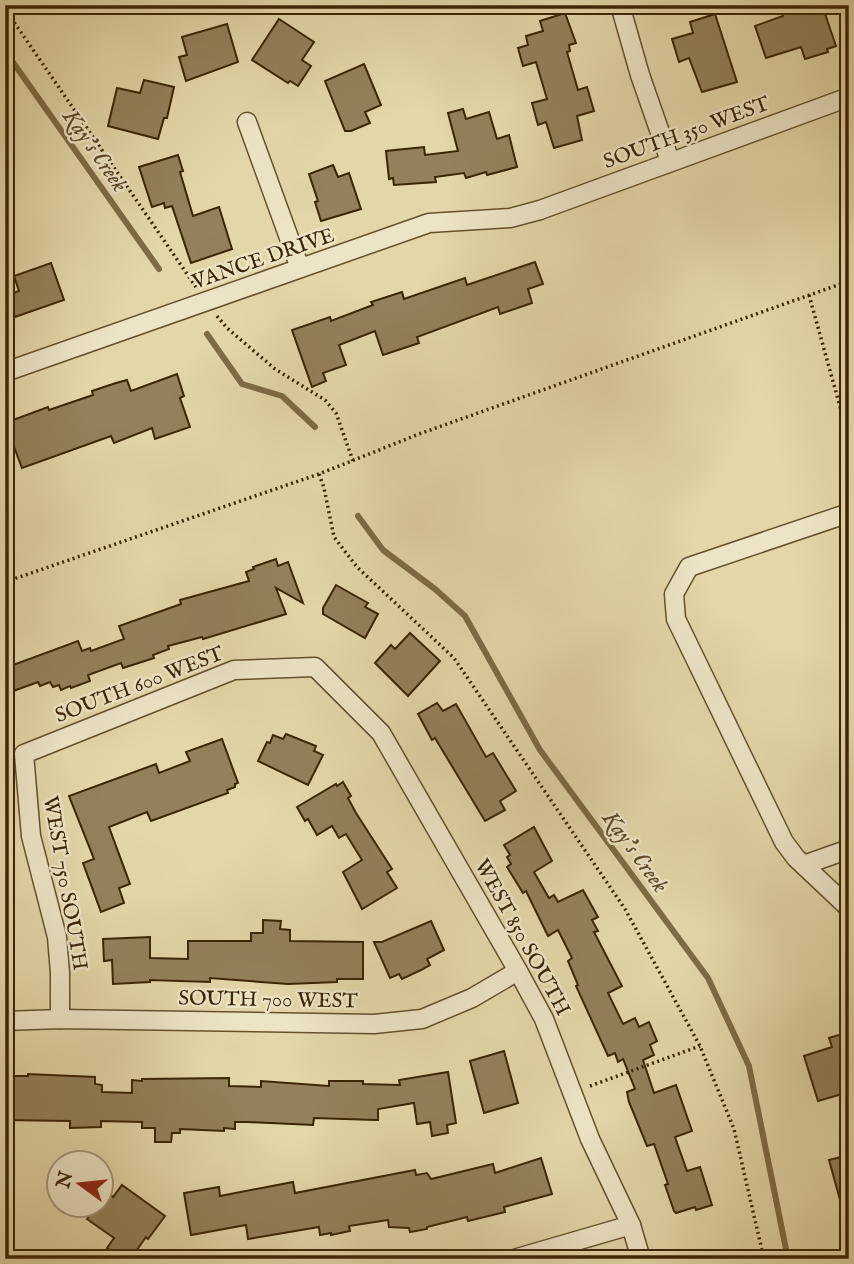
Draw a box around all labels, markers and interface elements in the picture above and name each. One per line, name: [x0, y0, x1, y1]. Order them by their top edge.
street label: SOUTH 350 WEST: [600, 91, 774, 176]
water label: Kay's Creek: [55, 103, 134, 198]
street label: VANCE DRIVE: [188, 222, 338, 297]
street label: SOUTH 600 WEST: [51, 641, 228, 730]
street label: WEST 750 SOUTH: [36, 794, 93, 973]
water label: Kay's Creek: [595, 804, 674, 899]
street label: WEST 850 SOUTH: [467, 855, 576, 1021]
street label: SOUTH 700 WEST: [178, 985, 359, 1016]
north arrow: [46, 1148, 116, 1218]
text: N: [52, 1169, 79, 1192]

